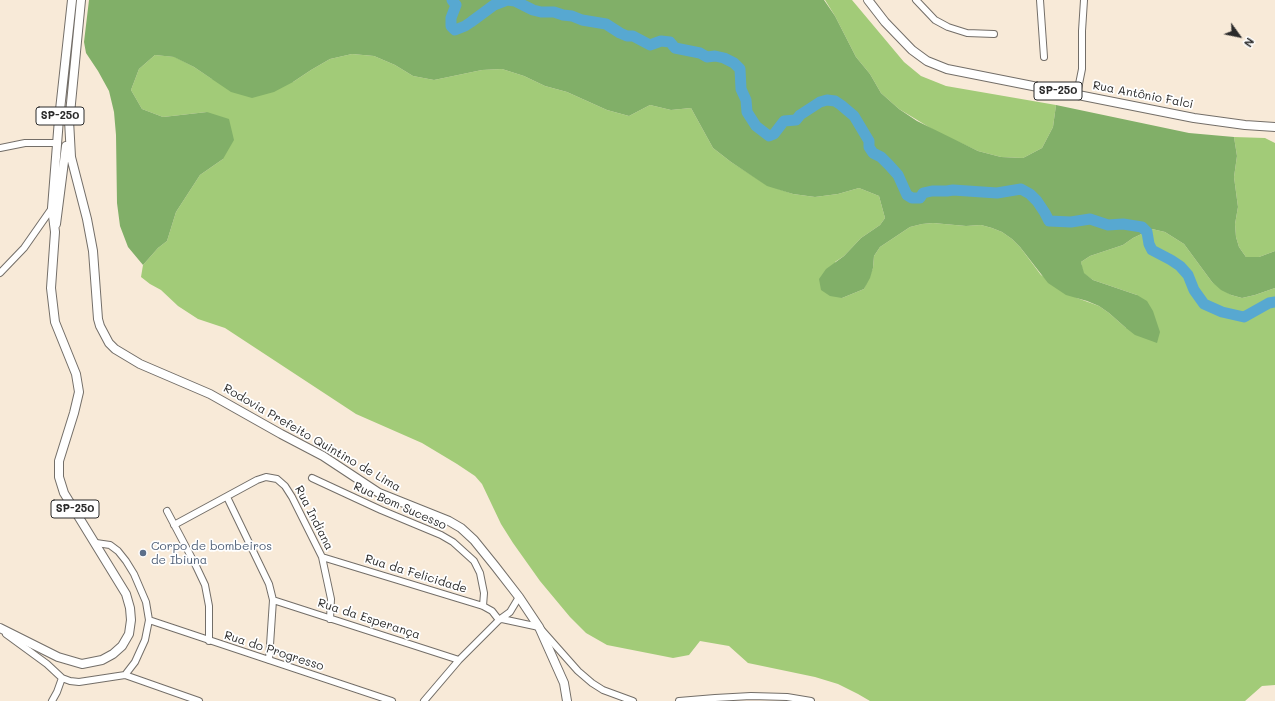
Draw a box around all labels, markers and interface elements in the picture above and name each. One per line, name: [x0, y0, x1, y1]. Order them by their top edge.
north arrow: [1219, 16, 1259, 56]
text: N: [1241, 35, 1258, 50]
street label: Rua Antônio Falci: [1092, 78, 1194, 112]
road number: SP-250: [1034, 82, 1082, 100]
road number: SP-250: [36, 107, 84, 125]
street label: Rodovia Prefeito Quintino de Lima: [221, 381, 403, 495]
street label: Rua Bom Sucesso: [351, 479, 449, 533]
street label: Rua Indiana: [292, 483, 336, 553]
road number: SP-250: [51, 500, 99, 518]
place label: Corpo de bombeiros de Ibiuna: [151, 539, 272, 567]
marker: Corpo de bombeiros de Ibiuna: [138, 548, 148, 558]
street label: Rua da Felicidade: [363, 552, 469, 596]
street label: Rua da Esperança: [316, 596, 422, 642]
street label: Rua do Progresso: [222, 628, 326, 674]

